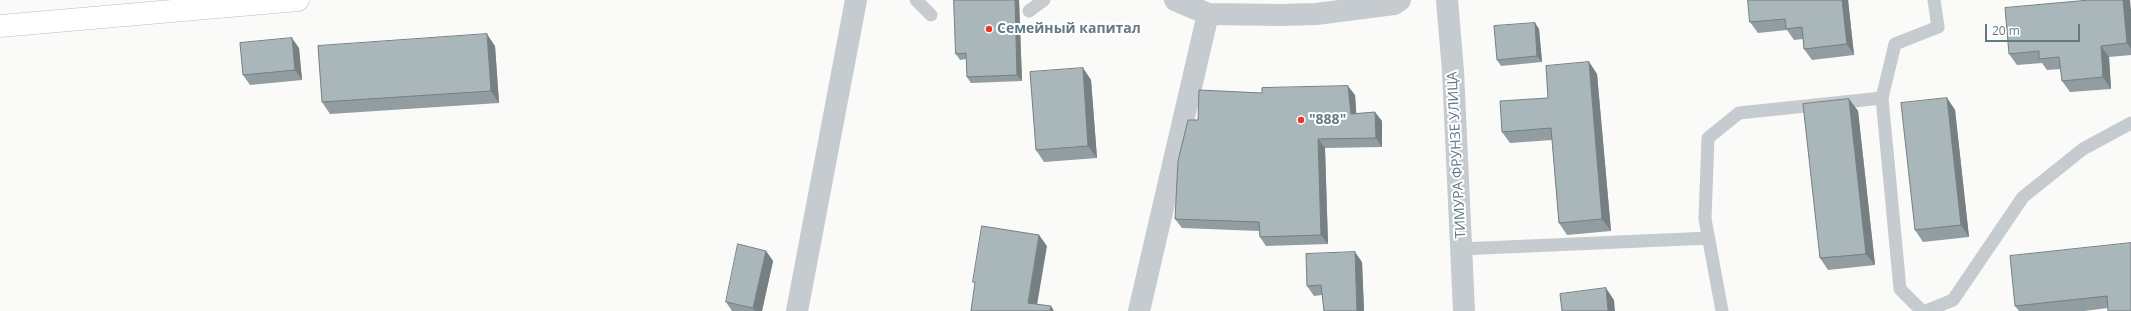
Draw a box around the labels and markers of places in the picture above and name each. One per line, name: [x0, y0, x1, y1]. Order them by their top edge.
place label: Семейный капитал: [997, 21, 1141, 37]
marker: Семейный капитал: [984, 24, 994, 34]
place label: "888": [1309, 112, 1346, 128]
marker: "888": [1296, 115, 1306, 125]

